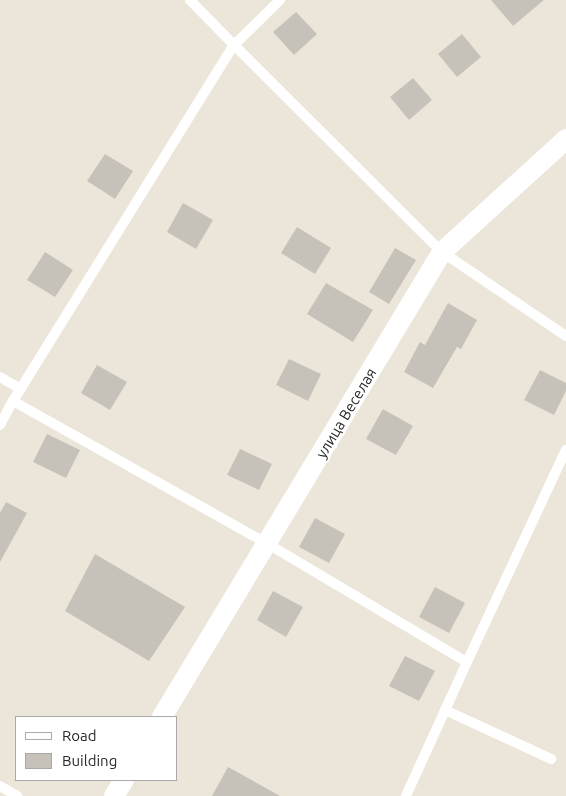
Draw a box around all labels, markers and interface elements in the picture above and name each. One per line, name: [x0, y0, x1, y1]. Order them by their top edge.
street label: улица Веселая: [312, 365, 380, 461]
legend: [15, 716, 178, 781]
text: Road: [62, 727, 97, 744]
text: Building: [62, 752, 117, 769]

